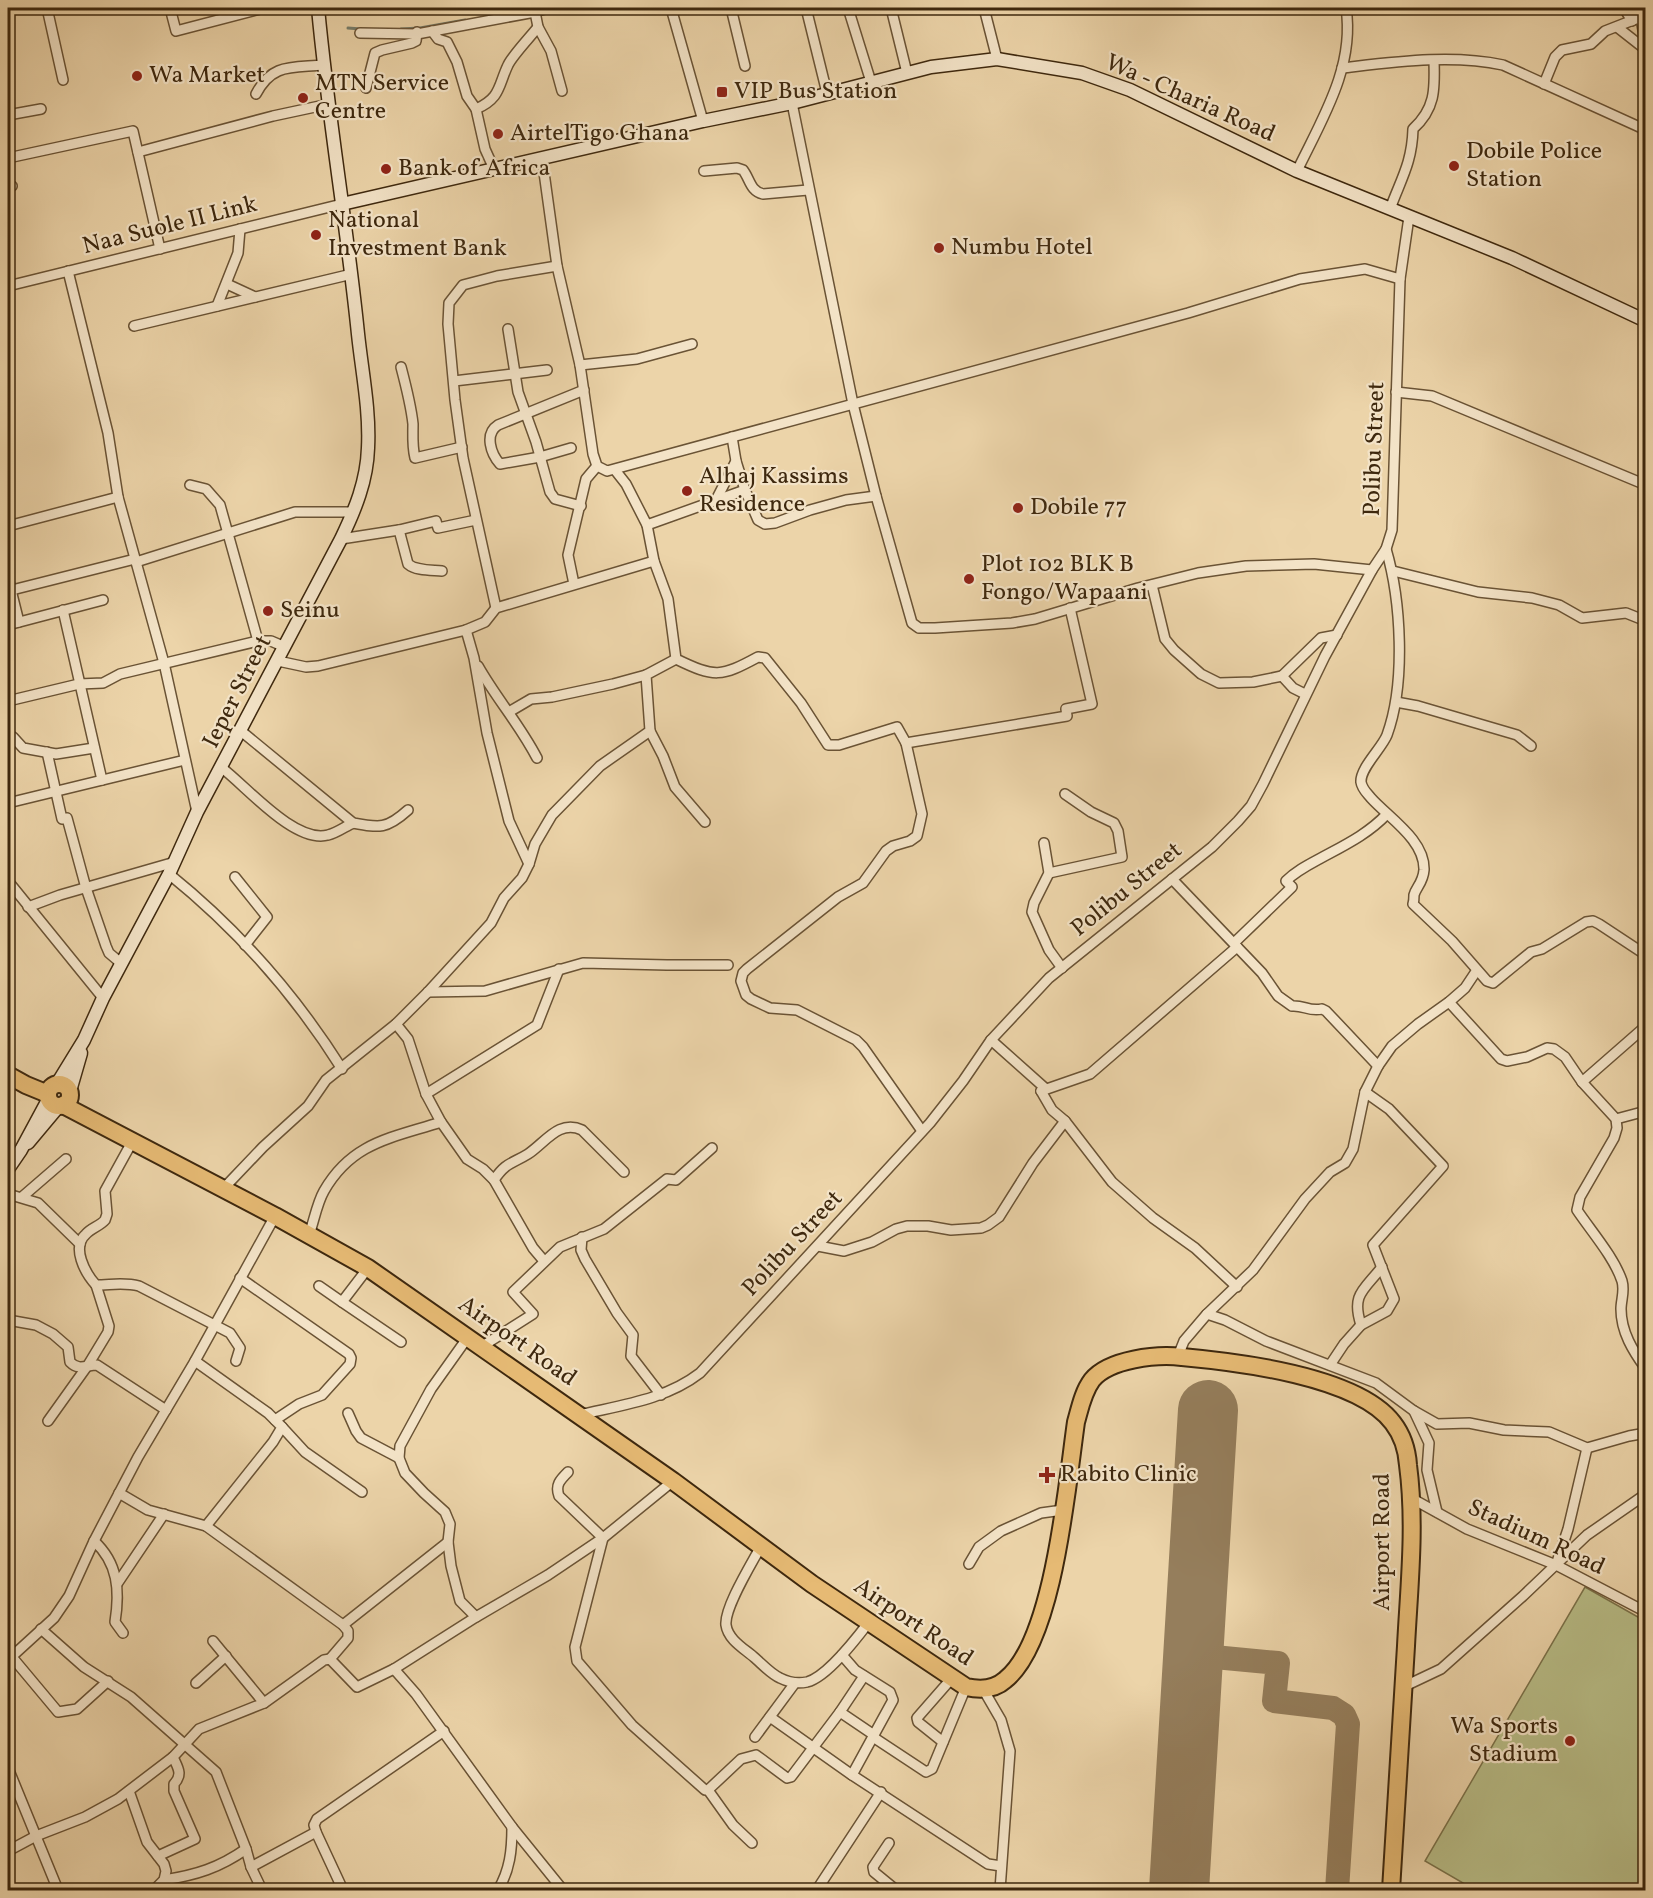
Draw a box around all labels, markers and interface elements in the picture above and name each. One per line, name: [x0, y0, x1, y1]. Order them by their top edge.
street label: Wa - Charia Road: [1099, 46, 1281, 152]
place label: Wa Market: [149, 59, 265, 93]
place label: MTN Service Centre: [315, 67, 449, 129]
marker: Wa Market: [130, 69, 144, 83]
place label: VIP Bus Station: [734, 75, 897, 109]
marker: VIP Bus Station: [715, 85, 729, 99]
marker: MTN Service Centre: [296, 91, 310, 105]
place label: AirtelTigo Ghana: [510, 117, 690, 151]
marker: AirtelTigo Ghana: [491, 127, 505, 141]
place label: Dobile Police Station: [1466, 135, 1602, 197]
place label: Bank of Africa: [398, 152, 550, 186]
marker: Dobile Police Station: [1447, 159, 1461, 173]
marker: Bank of Africa: [379, 162, 393, 176]
street label: Naa Suole II Link: [79, 188, 261, 264]
place label: National Investment Bank: [328, 204, 507, 266]
marker: National Investment Bank: [309, 228, 323, 242]
place label: Numbu Hotel: [951, 231, 1093, 265]
marker: Numbu Hotel: [932, 241, 946, 255]
street label: Polibu Street: [1356, 381, 1394, 517]
place label: Alhaj Kassims Residence: [699, 460, 848, 522]
marker: Alhaj Kassims Residence: [680, 484, 694, 498]
place label: Dobile 77: [1030, 491, 1127, 525]
marker: Dobile 77: [1011, 501, 1025, 515]
place label: Plot 102 BLK B Fongo/Wapaani: [981, 548, 1148, 610]
marker: Plot 102 BLK B Fongo/Wapaani: [962, 572, 976, 586]
place label: Seinu: [280, 594, 340, 628]
marker: Seinu: [261, 604, 275, 618]
street label: Ieper Street: [195, 630, 281, 754]
street label: Polibu Street: [1064, 834, 1190, 946]
street label: Polibu Street: [735, 1183, 851, 1305]
street label: Airport Road: [451, 1288, 583, 1396]
place label: Rabito Clinic: [1060, 1458, 1197, 1492]
marker: Rabito Clinic: [1038, 1466, 1056, 1484]
street label: Airport Road: [1366, 1473, 1400, 1611]
street label: Stadium Road: [1462, 1491, 1610, 1585]
street label: Airport Road: [846, 1570, 980, 1676]
place label: Wa Sports Stadium: [1450, 1710, 1558, 1772]
marker: Wa Sports Stadium: [1563, 1734, 1577, 1748]

